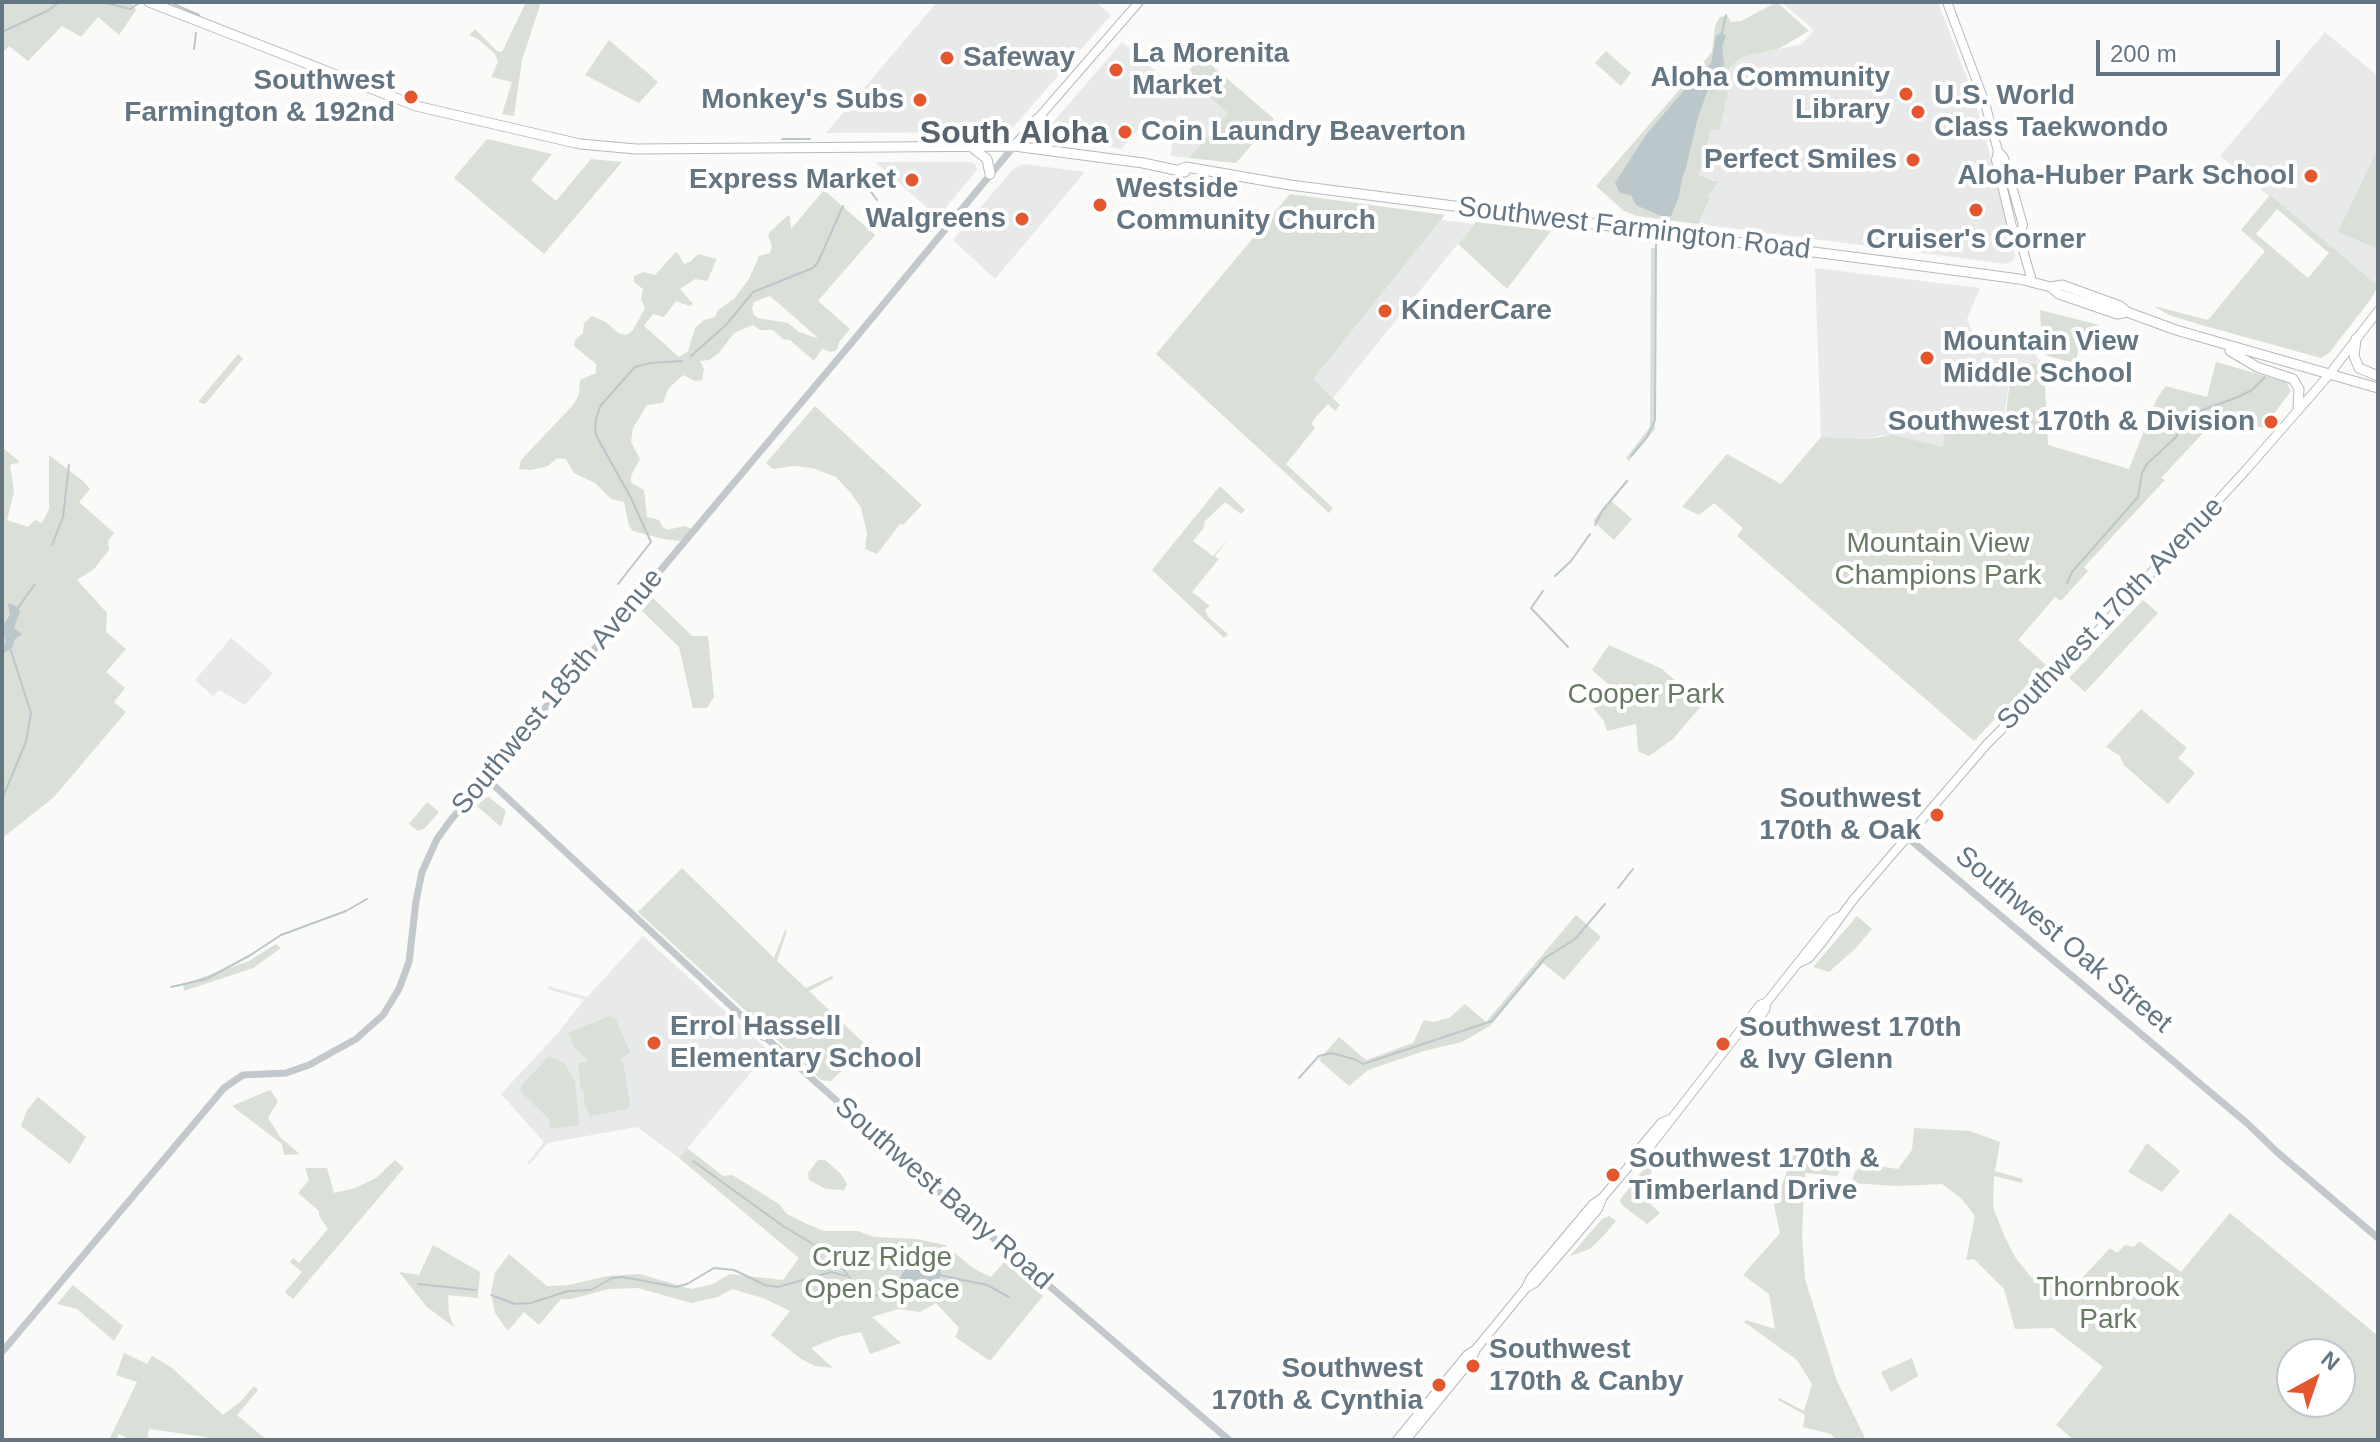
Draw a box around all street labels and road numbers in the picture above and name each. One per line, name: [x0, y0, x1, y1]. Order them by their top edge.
street label: Southwest Farmington Road: [1456, 191, 1812, 267]
street label: Southwest 170th Avenue: [1991, 491, 2231, 737]
street label: Southwest 185th Avenue: [445, 562, 671, 822]
street label: Southwest Oak Street: [1948, 840, 2178, 1040]
street label: Southwest Bany Road: [827, 1090, 1059, 1298]

